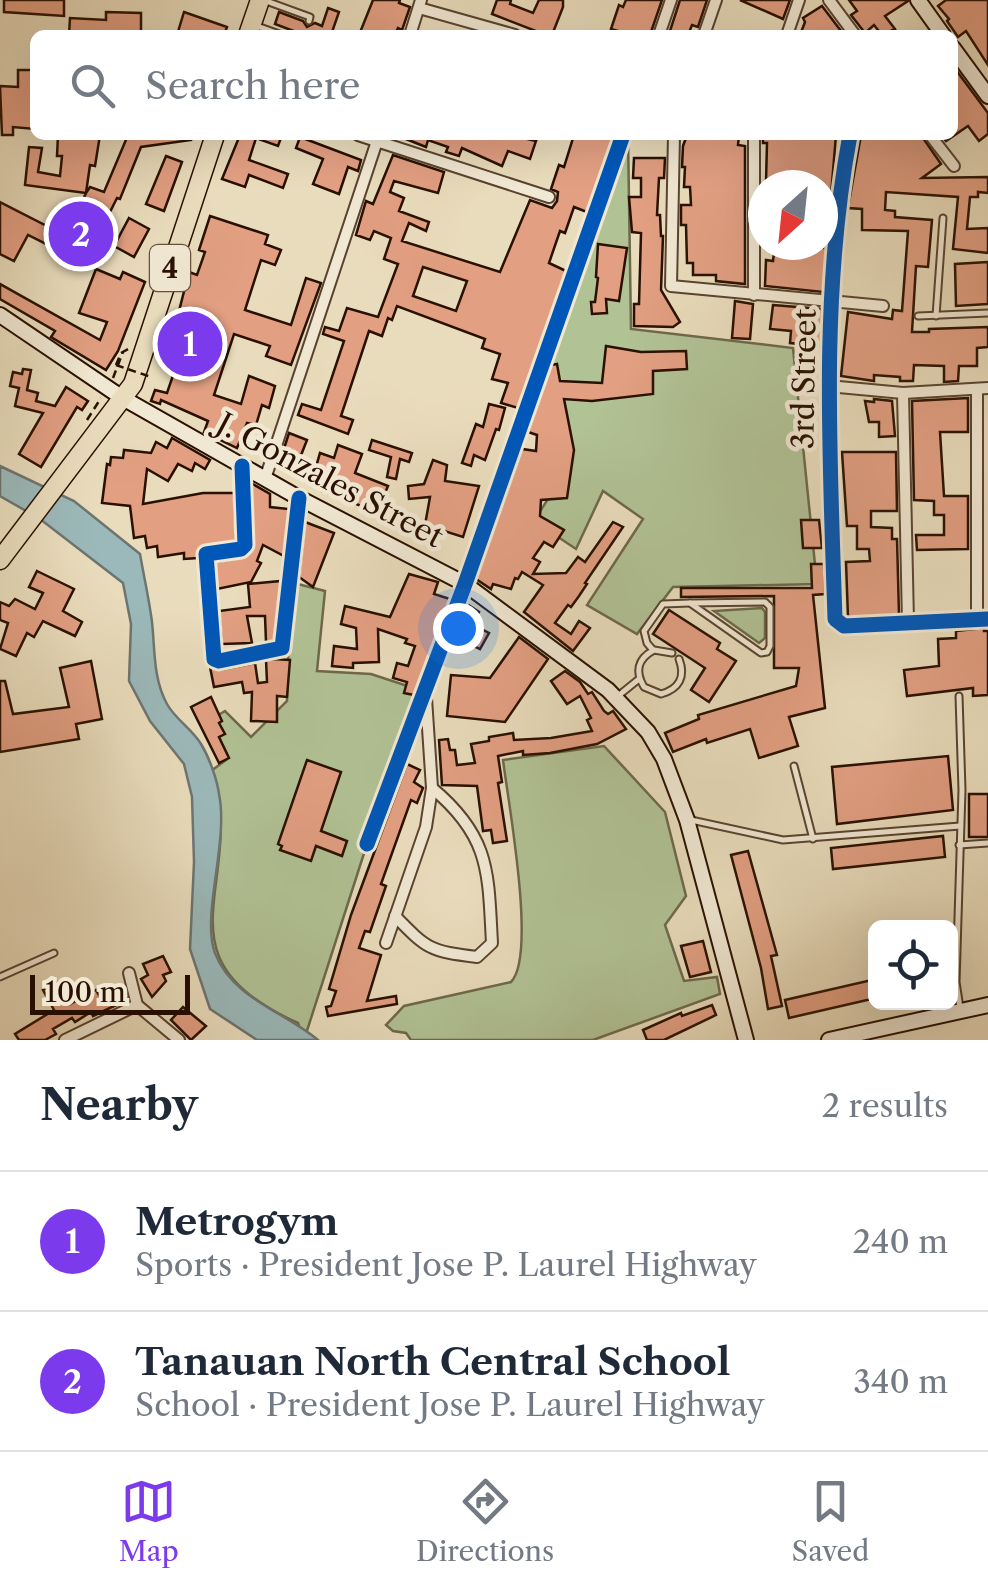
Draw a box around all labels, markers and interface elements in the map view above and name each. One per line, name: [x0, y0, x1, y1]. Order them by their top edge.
search box: [30, 30, 958, 140]
icon: search: [65, 58, 120, 113]
text: Search here: [145, 62, 360, 109]
north arrow: [748, 170, 838, 260]
pin: 2: [48, 196, 114, 272]
road number: 4: [150, 245, 190, 291]
pin: 1: [158, 306, 222, 382]
street label: 3rd Street: [784, 308, 824, 449]
street label: J. Gonzales Street: [207, 403, 450, 555]
your location: [433, 603, 484, 654]
map controls: [868, 920, 958, 1010]
button: locate: [868, 920, 958, 1010]
scale bar: [30, 970, 190, 1014]
text: 100 m: [45, 975, 126, 1009]
text: Nearby: [40, 1079, 198, 1131]
text: 2 results: [822, 1086, 948, 1125]
text: Metrogym: [135, 1198, 338, 1245]
text: 1: [65, 1222, 80, 1261]
text: 240 m: [852, 1222, 948, 1261]
text: Sports · President Jose P. Laurel Highway: [135, 1245, 757, 1284]
text: Tanauan North Central School: [135, 1338, 730, 1385]
text: 2: [63, 1362, 82, 1401]
text: 340 m: [853, 1362, 948, 1401]
text: School · President Jose P. Laurel Highway: [135, 1385, 764, 1424]
tab: Map: [119, 1474, 179, 1568]
tab: Directions: [416, 1474, 554, 1568]
tab: Saved: [792, 1474, 869, 1568]

